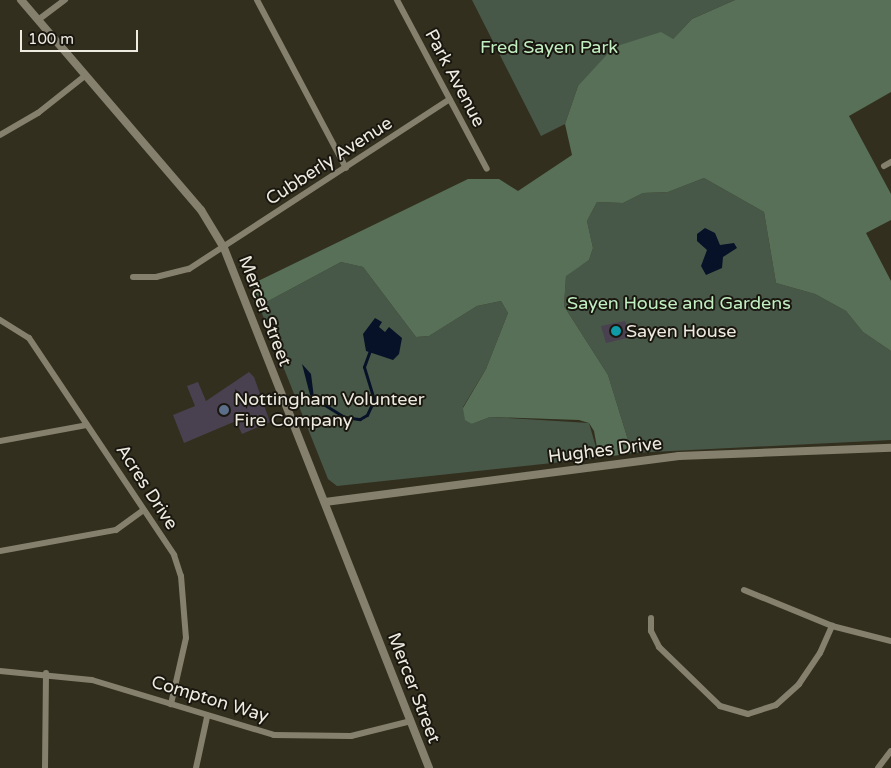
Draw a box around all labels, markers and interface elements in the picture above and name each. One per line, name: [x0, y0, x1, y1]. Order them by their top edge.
scale bar: [22, 20, 140, 52]
street label: Park Avenue: [420, 25, 490, 131]
text: 100 m: [28, 30, 74, 48]
park label: Fred Sayen Park: [480, 36, 618, 58]
street label: Cubberly Avenue: [262, 112, 396, 210]
street label: Mercer Street: [234, 253, 296, 369]
park label: Sayen House and Gardens: [567, 292, 791, 314]
place label: Sayen House: [626, 320, 736, 342]
marker: Sayen House: [610, 325, 622, 337]
place label: Nottingham Volunteer Fire Company: [234, 389, 425, 432]
marker: Nottingham Volunteer Fire Company: [218, 404, 230, 416]
street label: Hughes Drive: [547, 432, 663, 468]
street label: Acres Drive: [111, 440, 183, 534]
street label: Mercer Street: [383, 630, 445, 746]
street label: Compton Way: [149, 671, 271, 727]

